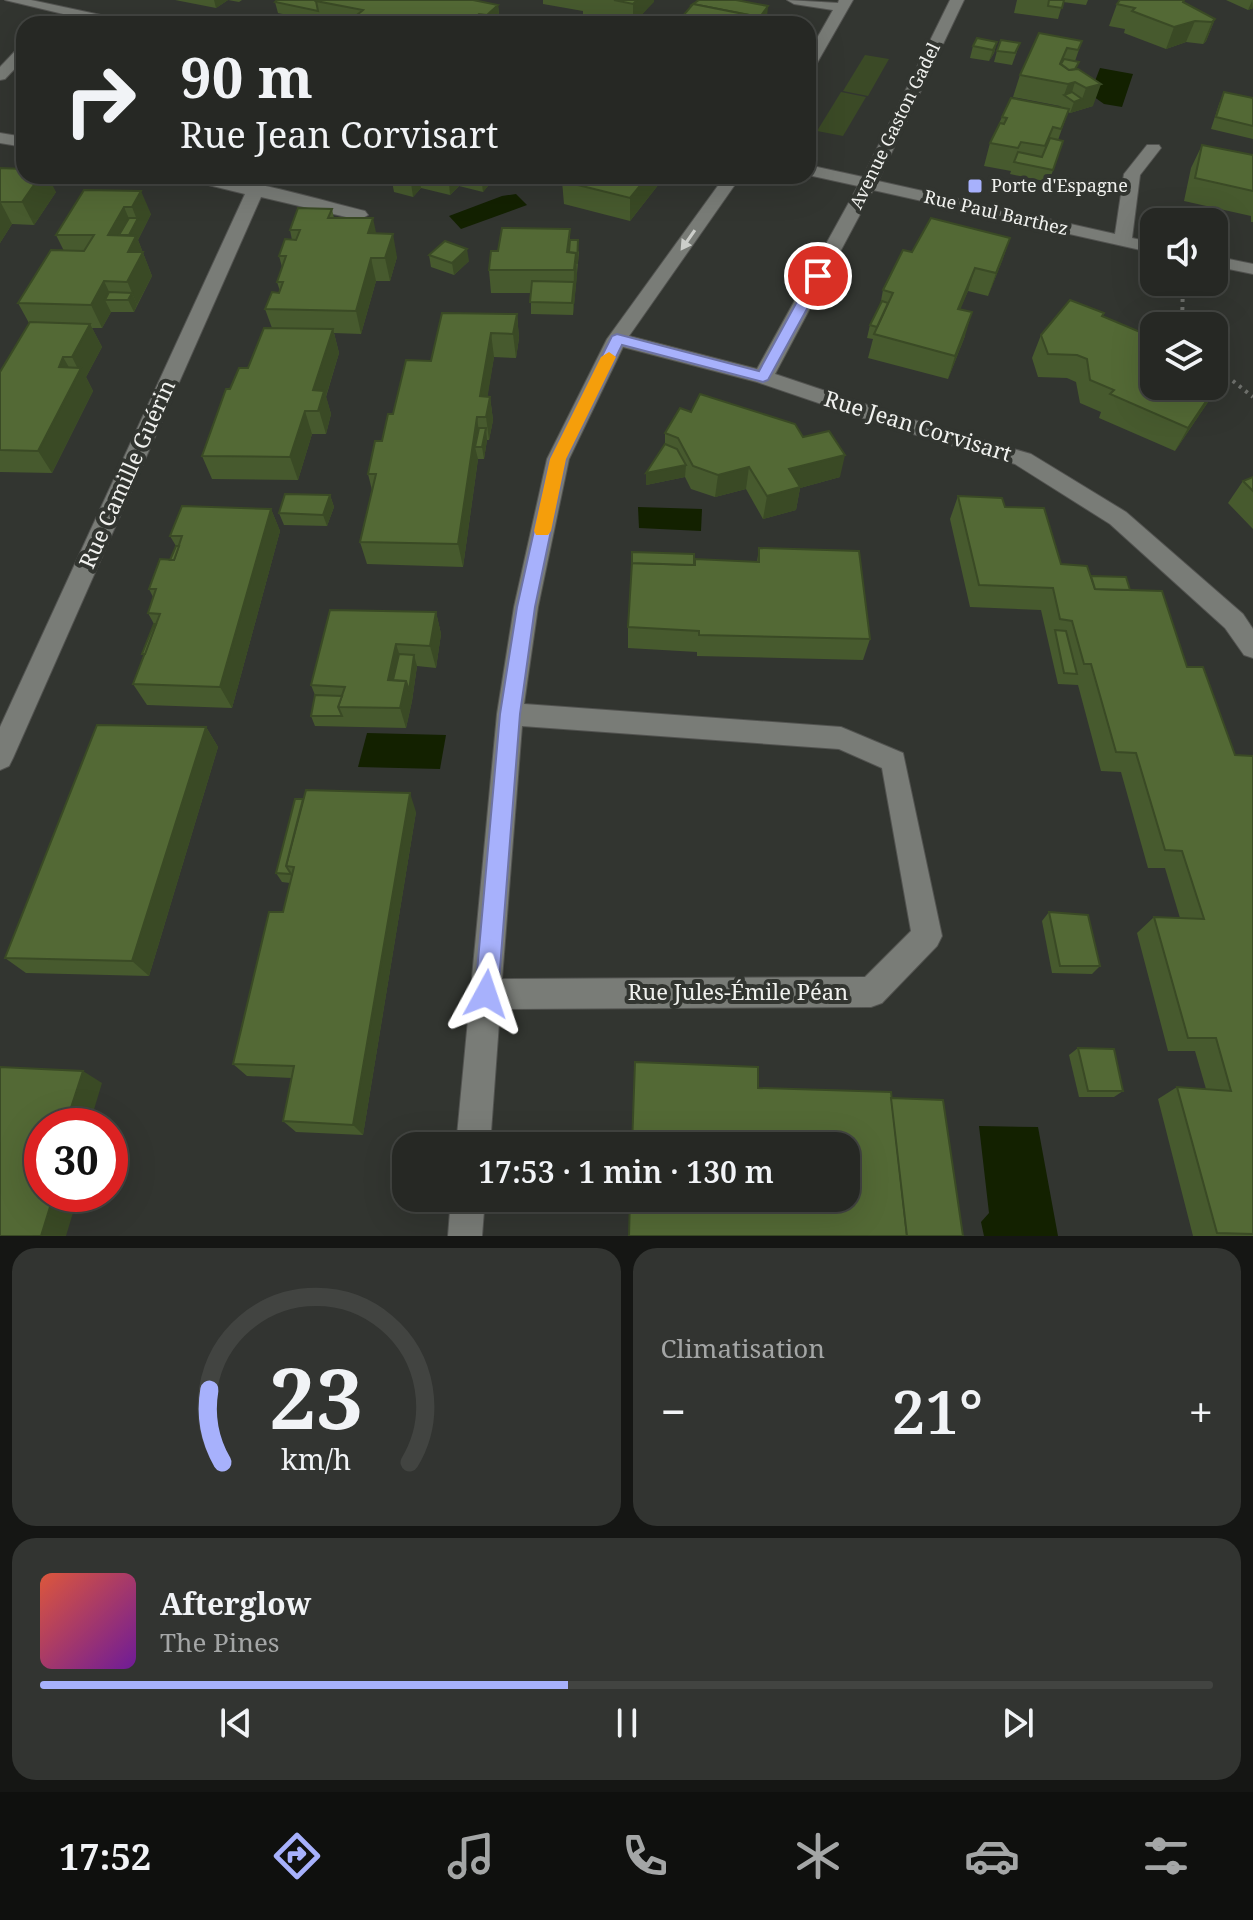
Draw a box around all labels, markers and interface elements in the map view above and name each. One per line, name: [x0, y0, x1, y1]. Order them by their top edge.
text: 90 m: [180, 38, 313, 114]
street label: Avenue Gaston Gadel: [843, 38, 945, 213]
icon: right: [48, 48, 152, 152]
text: Rue Jean Corvisart: [180, 110, 498, 159]
place label: Porte d'Espagne: [991, 173, 1128, 197]
marker: Porte d'Espagne: [966, 177, 984, 195]
street label: Rue Paul Barthez: [922, 184, 1071, 240]
map controls: [1140, 208, 1228, 400]
button: sound: [1140, 208, 1228, 296]
one-way arrow: [681, 229, 696, 250]
pin: [784, 242, 852, 310]
icon: arrive: [796, 254, 840, 298]
button: layers: [1140, 312, 1228, 400]
street label: Rue Camille Guérin: [71, 374, 181, 573]
street label: Rue Jean Corvisart: [821, 382, 1016, 468]
position arrow: [444, 952, 528, 1036]
street label: Rue Jules-Émile Péan: [628, 976, 848, 1006]
speed limit sign: 30: [24, 1108, 128, 1212]
text: 17:53 · 1 min · 130 m: [478, 1151, 774, 1192]
text: Climatisation: [661, 1330, 825, 1366]
text: 23: [269, 1340, 363, 1453]
text: 21°: [891, 1370, 983, 1452]
text: −: [661, 1381, 686, 1441]
text: +: [1188, 1381, 1213, 1441]
text: km/h: [281, 1439, 351, 1478]
text: Afterglow: [160, 1583, 311, 1624]
text: The Pines: [160, 1624, 280, 1660]
icon: previous: [214, 1701, 258, 1745]
icon: pause: [605, 1701, 649, 1745]
icon: next: [996, 1701, 1040, 1745]
icon: directions: [269, 1828, 325, 1884]
icon: music: [443, 1828, 499, 1884]
icon: phone: [617, 1828, 673, 1884]
icon: climate: [790, 1828, 846, 1884]
icon: car: [964, 1828, 1020, 1884]
icon: filters: [1138, 1828, 1194, 1884]
text: 17:52: [59, 1832, 151, 1881]

